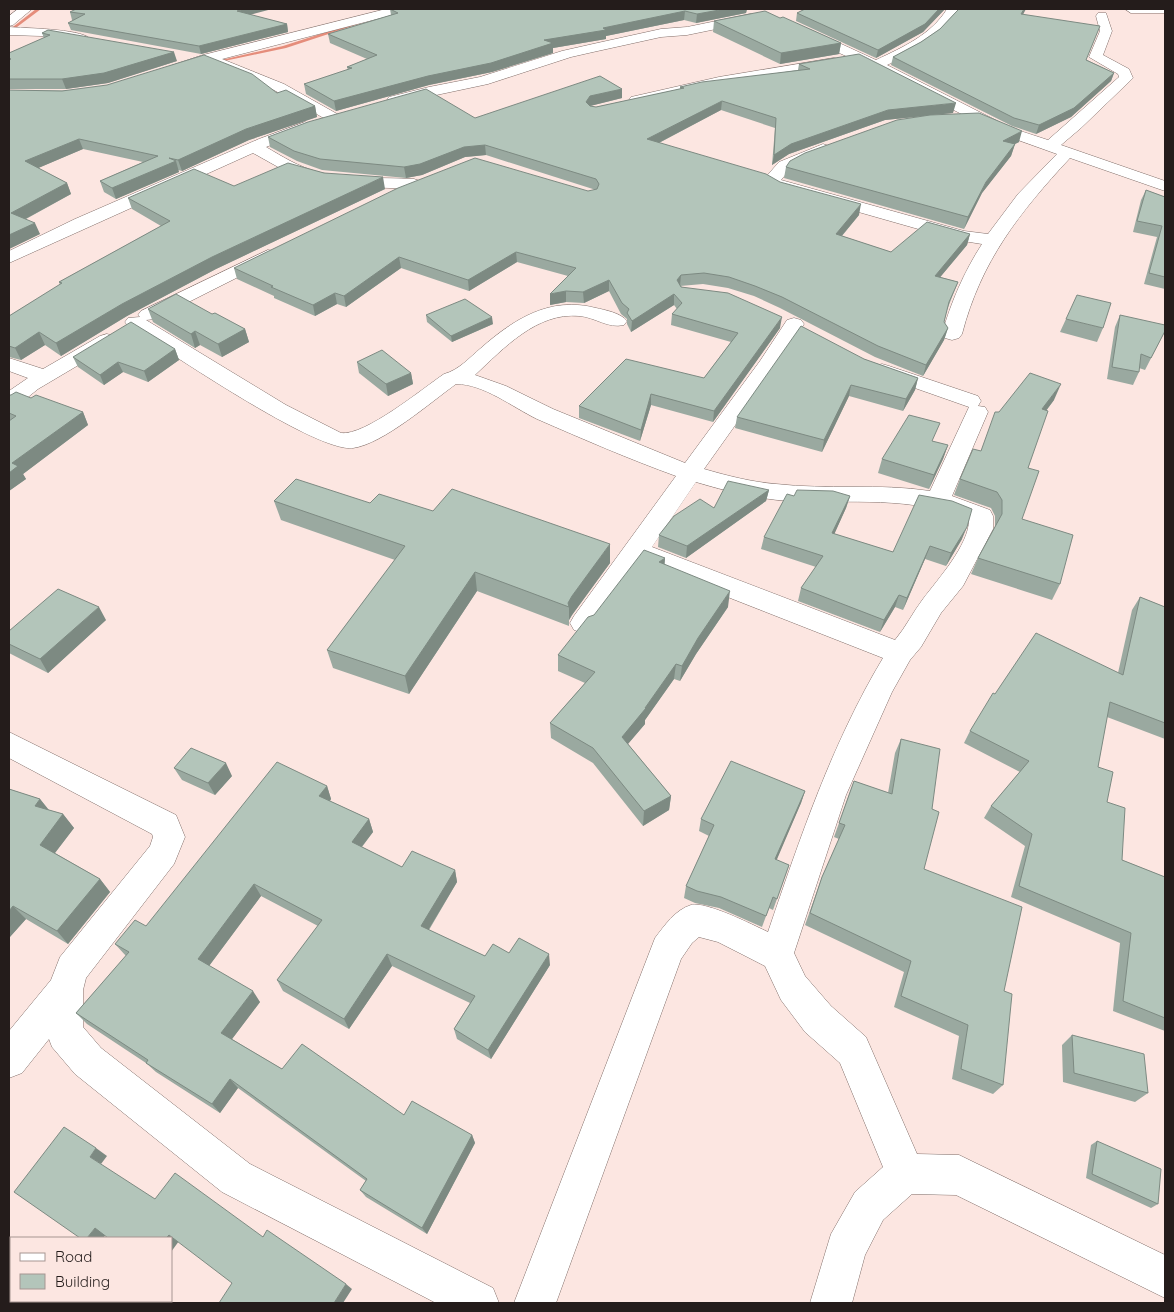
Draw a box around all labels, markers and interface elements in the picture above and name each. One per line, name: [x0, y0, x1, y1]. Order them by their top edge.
legend: [10, 1237, 172, 1302]
text: Road: [55, 1247, 92, 1266]
text: Building: [55, 1272, 110, 1291]

